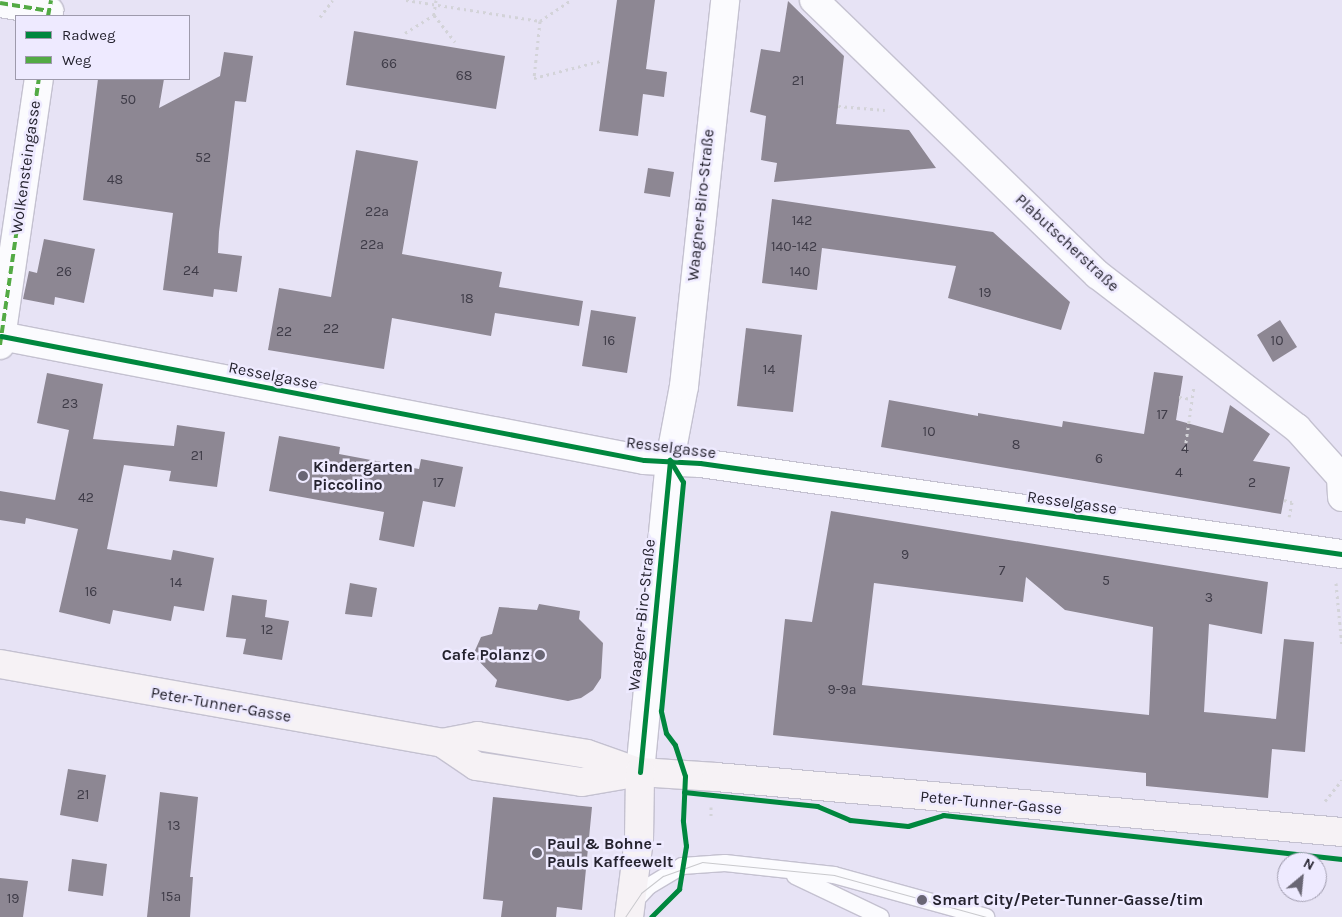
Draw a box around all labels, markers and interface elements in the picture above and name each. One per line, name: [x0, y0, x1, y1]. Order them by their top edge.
legend: [15, 15, 190, 80]
text: Radweg: [62, 26, 115, 44]
text: Weg: [62, 51, 91, 69]
house number: 66: [381, 56, 397, 72]
house number: 68: [456, 68, 472, 84]
house number: 21: [792, 73, 804, 89]
house number: 50: [120, 92, 136, 108]
street label: Wolkensteingasse: [7, 99, 45, 235]
street label: Waagner-Biro-Straße: [683, 128, 719, 282]
house number: 52: [195, 150, 211, 166]
house number: 48: [107, 172, 123, 188]
street label: Plabutscherstraße: [1011, 190, 1123, 296]
house number: 22a: [365, 204, 389, 220]
house number: 142: [792, 213, 812, 229]
house number: 22a: [360, 237, 384, 253]
house number: 140-142: [771, 239, 817, 255]
house number: 24: [183, 263, 199, 279]
house number: 26: [56, 264, 72, 280]
house number: 140: [790, 264, 810, 280]
house number: 19: [979, 285, 991, 301]
house number: 18: [460, 291, 474, 307]
house number: 22: [323, 321, 339, 337]
house number: 22: [276, 324, 292, 340]
house number: 16: [603, 333, 615, 349]
house number: 10: [1271, 333, 1283, 349]
street label: Resselgasse: [227, 358, 319, 394]
house number: 14: [763, 362, 775, 378]
house number: 23: [62, 396, 78, 412]
house number: 17: [1156, 407, 1168, 423]
house number: 10: [923, 424, 935, 440]
street label: Resselgasse: [625, 433, 717, 463]
house number: 8: [1012, 437, 1020, 453]
house number: 4: [1181, 441, 1189, 457]
house number: 21: [191, 448, 203, 464]
house number: 6: [1095, 451, 1103, 467]
place label: Kindergarten Piccolino: [313, 457, 413, 495]
house number: 4: [1175, 465, 1183, 481]
marker: Kindergarten Piccolino: [297, 470, 309, 482]
house number: 17: [432, 475, 444, 491]
house number: 2: [1248, 475, 1256, 491]
street label: Resselgasse: [1026, 487, 1118, 519]
house number: 42: [78, 490, 94, 506]
street label: Waagner-Biro-Straße: [624, 538, 660, 692]
house number: 9: [901, 547, 909, 563]
house number: 7: [999, 563, 1005, 579]
house number: 5: [1102, 573, 1110, 589]
house number: 14: [170, 575, 182, 591]
house number: 16: [85, 584, 97, 600]
house number: 3: [1205, 590, 1213, 606]
house number: 12: [261, 622, 273, 638]
place label: Cafe Polanz: [442, 645, 530, 665]
marker: Cafe Polanz: [534, 649, 546, 661]
house number: 9-9a: [828, 682, 856, 698]
street label: Peter-Tunner-Gasse: [149, 683, 293, 727]
house number: 21: [77, 787, 89, 803]
street label: Peter-Tunner-Gasse: [919, 787, 1063, 819]
house number: 13: [168, 818, 180, 834]
place label: Paul & Bohne - Pauls Kaffeewelt: [547, 834, 673, 872]
marker: Paul & Bohne - Pauls Kaffeewelt: [531, 847, 543, 859]
north arrow: [1277, 852, 1327, 902]
text: N: [1300, 854, 1317, 874]
house number: 15a: [161, 889, 181, 905]
place label: Smart City/Peter-Tunner-Gasse/tim: [932, 890, 1203, 910]
house number: 19: [7, 891, 19, 907]
marker: Smart City/Peter-Tunner-Gasse/tim: [916, 894, 928, 906]

